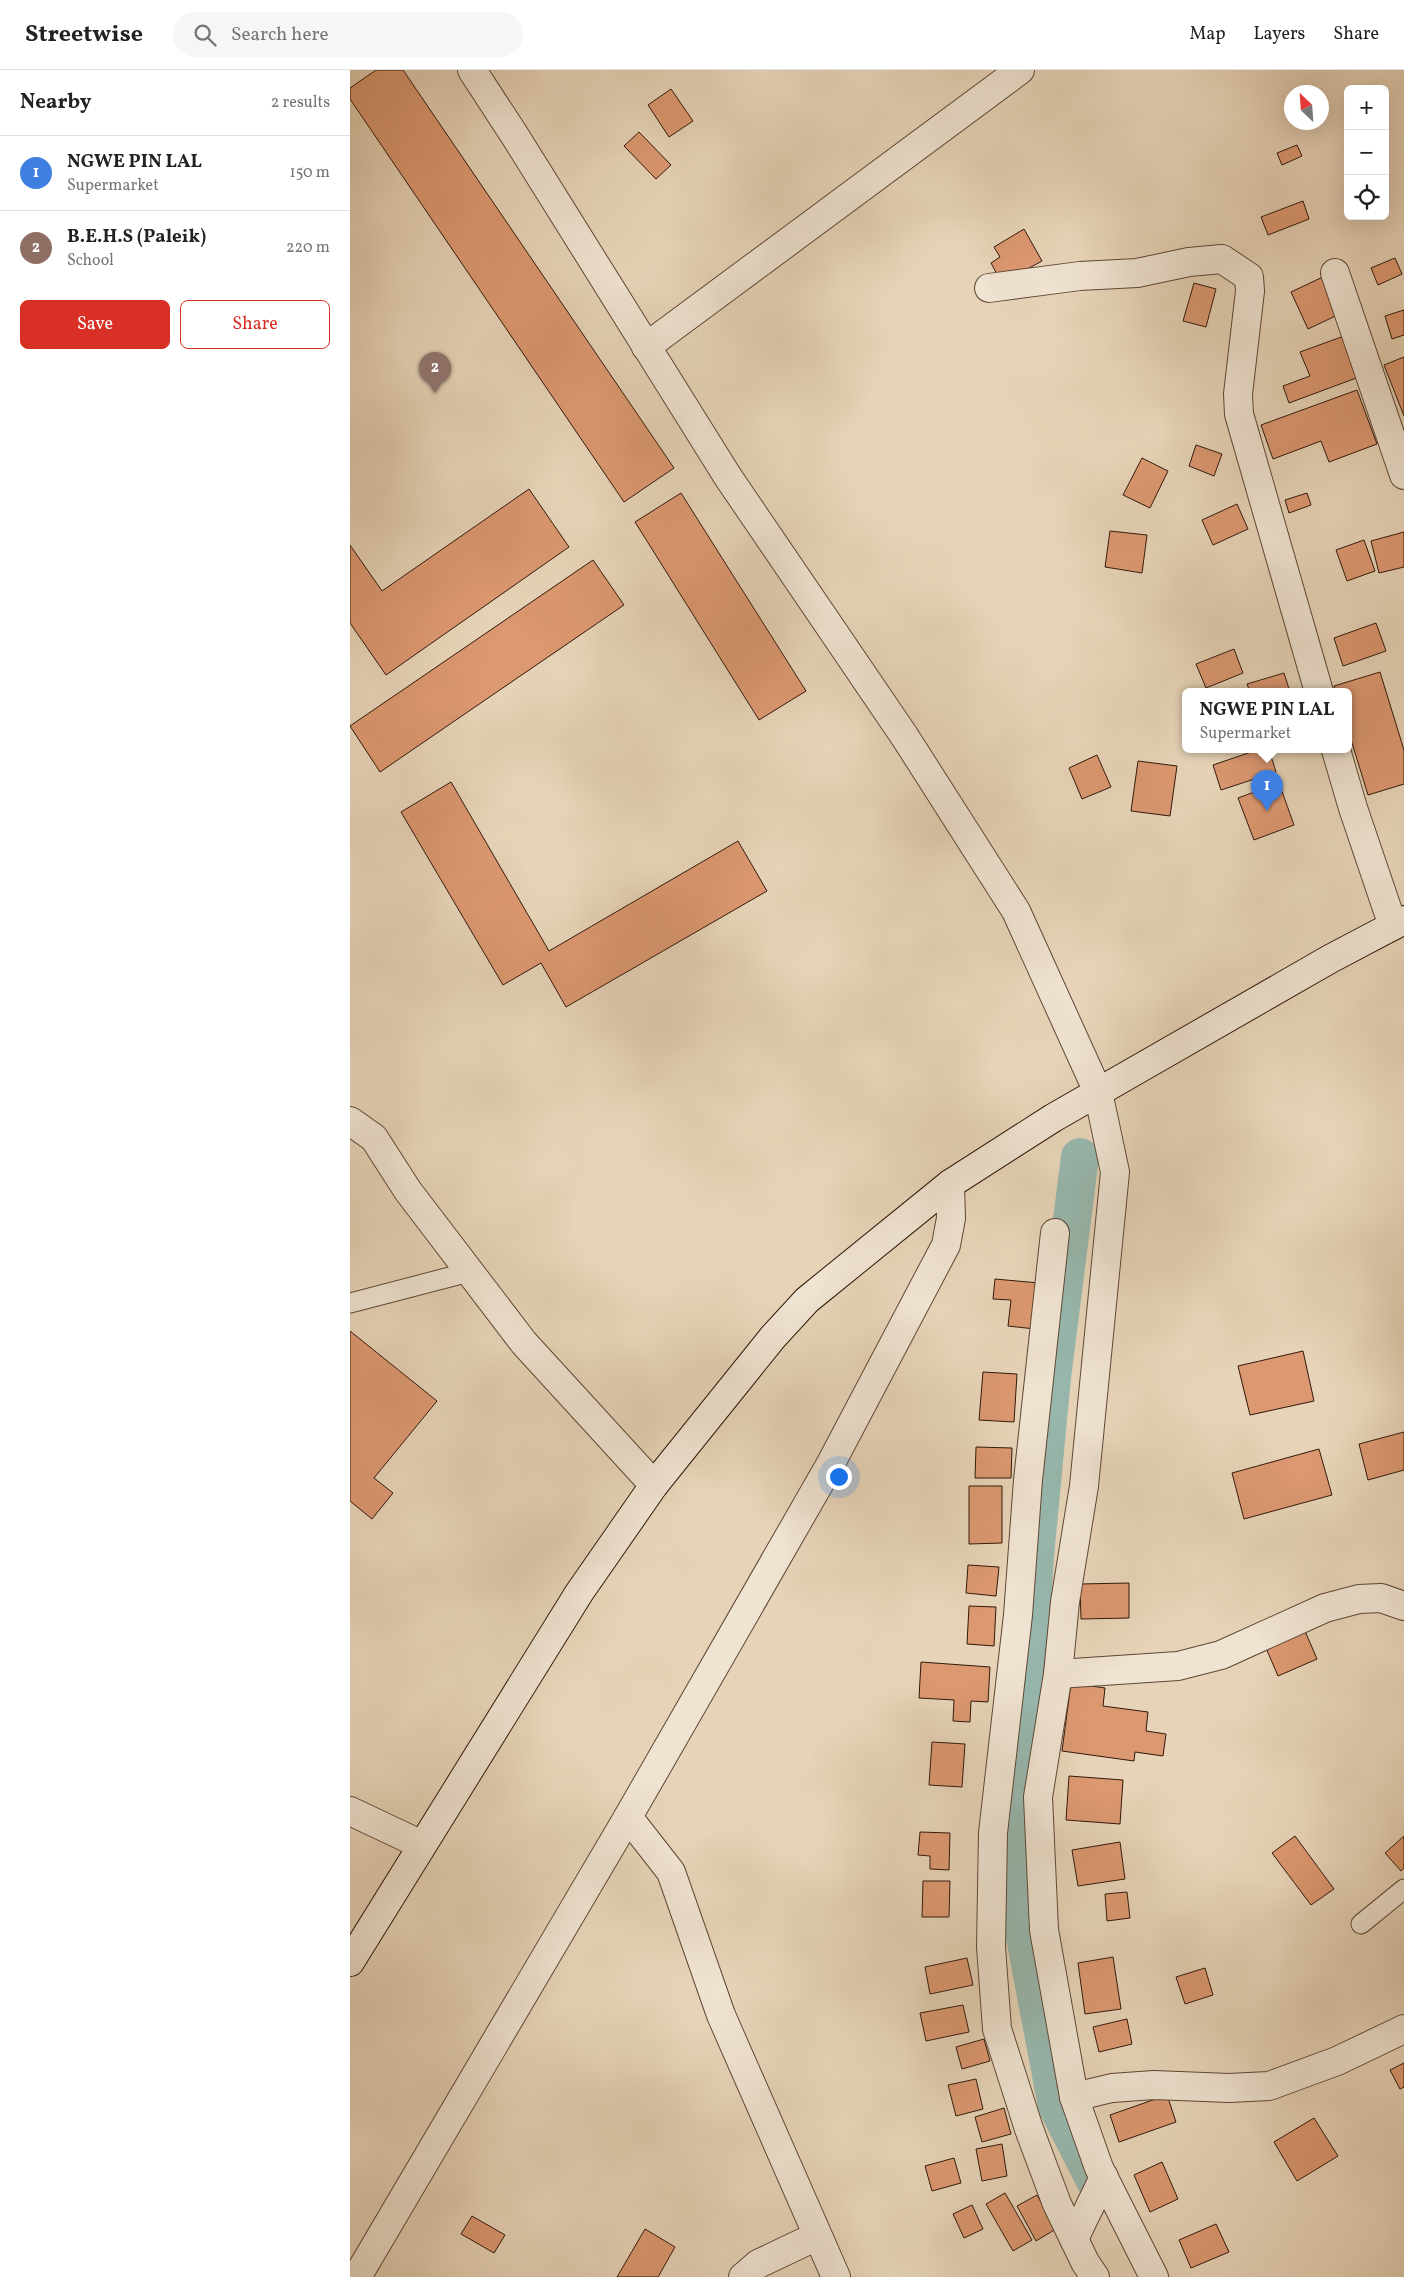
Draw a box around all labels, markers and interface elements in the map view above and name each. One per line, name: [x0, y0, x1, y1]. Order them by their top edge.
search box: [173, 12, 523, 57]
text: Streetwise: [25, 18, 143, 52]
icon: search: [191, 21, 219, 49]
text: Search here: [231, 22, 328, 48]
text: Map: [1189, 22, 1225, 47]
text: Layers: [1253, 22, 1305, 47]
text: Share: [1333, 22, 1379, 47]
north arrow: [1284, 85, 1329, 130]
map controls: [1344, 85, 1389, 220]
button: +: [1344, 85, 1389, 130]
text: Nearby: [20, 88, 91, 117]
text: 2 results: [271, 92, 330, 114]
button: −: [1344, 130, 1389, 175]
text: NGWE PIN LAL: [67, 149, 202, 175]
text: 1: [33, 162, 39, 184]
text: 150 m: [289, 162, 330, 184]
text: Supermarket: [67, 175, 159, 197]
button: locate: [1344, 175, 1389, 220]
text: B.E.H.S (Paleik): [67, 224, 206, 250]
text: 2: [32, 237, 40, 259]
text: 220 m: [286, 237, 330, 259]
text: School: [67, 250, 114, 272]
button: Save: [20, 300, 170, 349]
button: Share: [180, 300, 330, 349]
pin: 2: [419, 352, 451, 393]
popup: [1182, 688, 1352, 753]
text: NGWE PIN LAL: [1200, 697, 1334, 723]
text: Supermarket: [1200, 723, 1291, 745]
pin: 1: [1251, 770, 1283, 811]
your location: [826, 1464, 852, 1490]

